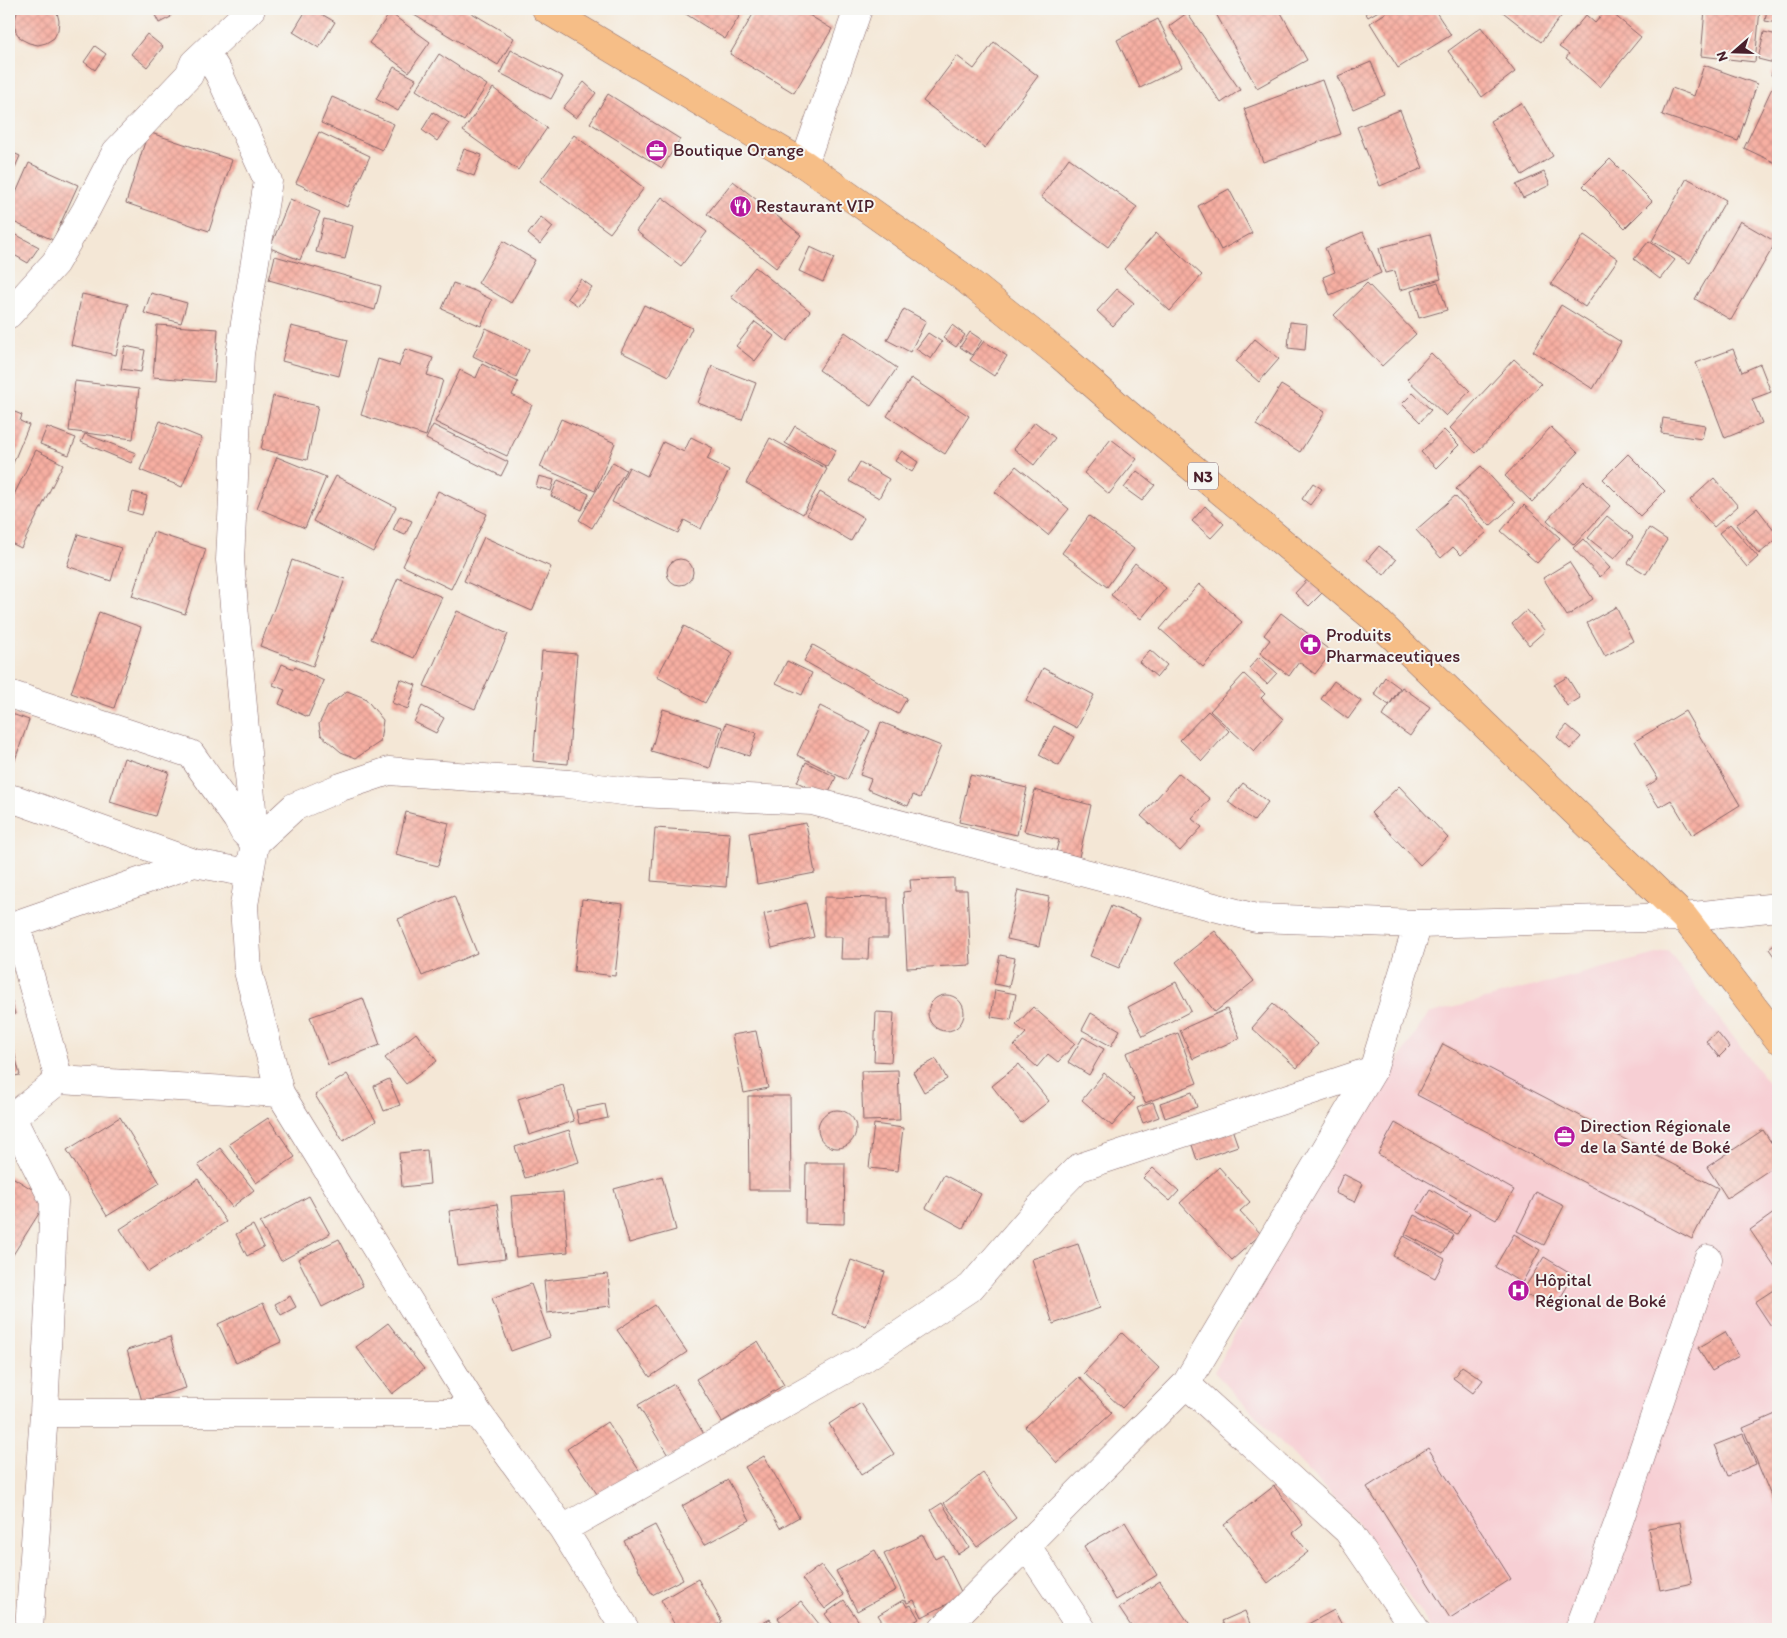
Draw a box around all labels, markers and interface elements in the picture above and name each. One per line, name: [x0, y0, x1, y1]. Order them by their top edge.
north arrow: [1710, 28, 1760, 78]
text: N: [1713, 49, 1732, 64]
office icon: Boutique Orange: [645, 138, 669, 162]
place label: Boutique Orange: [673, 139, 804, 161]
restaurant icon: Restaurant VIP: [728, 194, 752, 218]
place label: Restaurant VIP: [756, 195, 874, 217]
road number: N3: [1188, 462, 1218, 490]
place label: Produits Pharmaceutiques: [1326, 624, 1460, 667]
pharmacy icon: Produits Pharmaceutiques: [1298, 633, 1322, 657]
place label: Direction Régionale de la Santé de Boké: [1580, 1115, 1731, 1158]
office icon: Direction Régionale de la Santé de Boké: [1552, 1124, 1576, 1148]
place label: Hôpital Régional de Boké: [1535, 1269, 1666, 1312]
hospital icon: Hôpital Régional de Boké: [1507, 1278, 1531, 1302]

